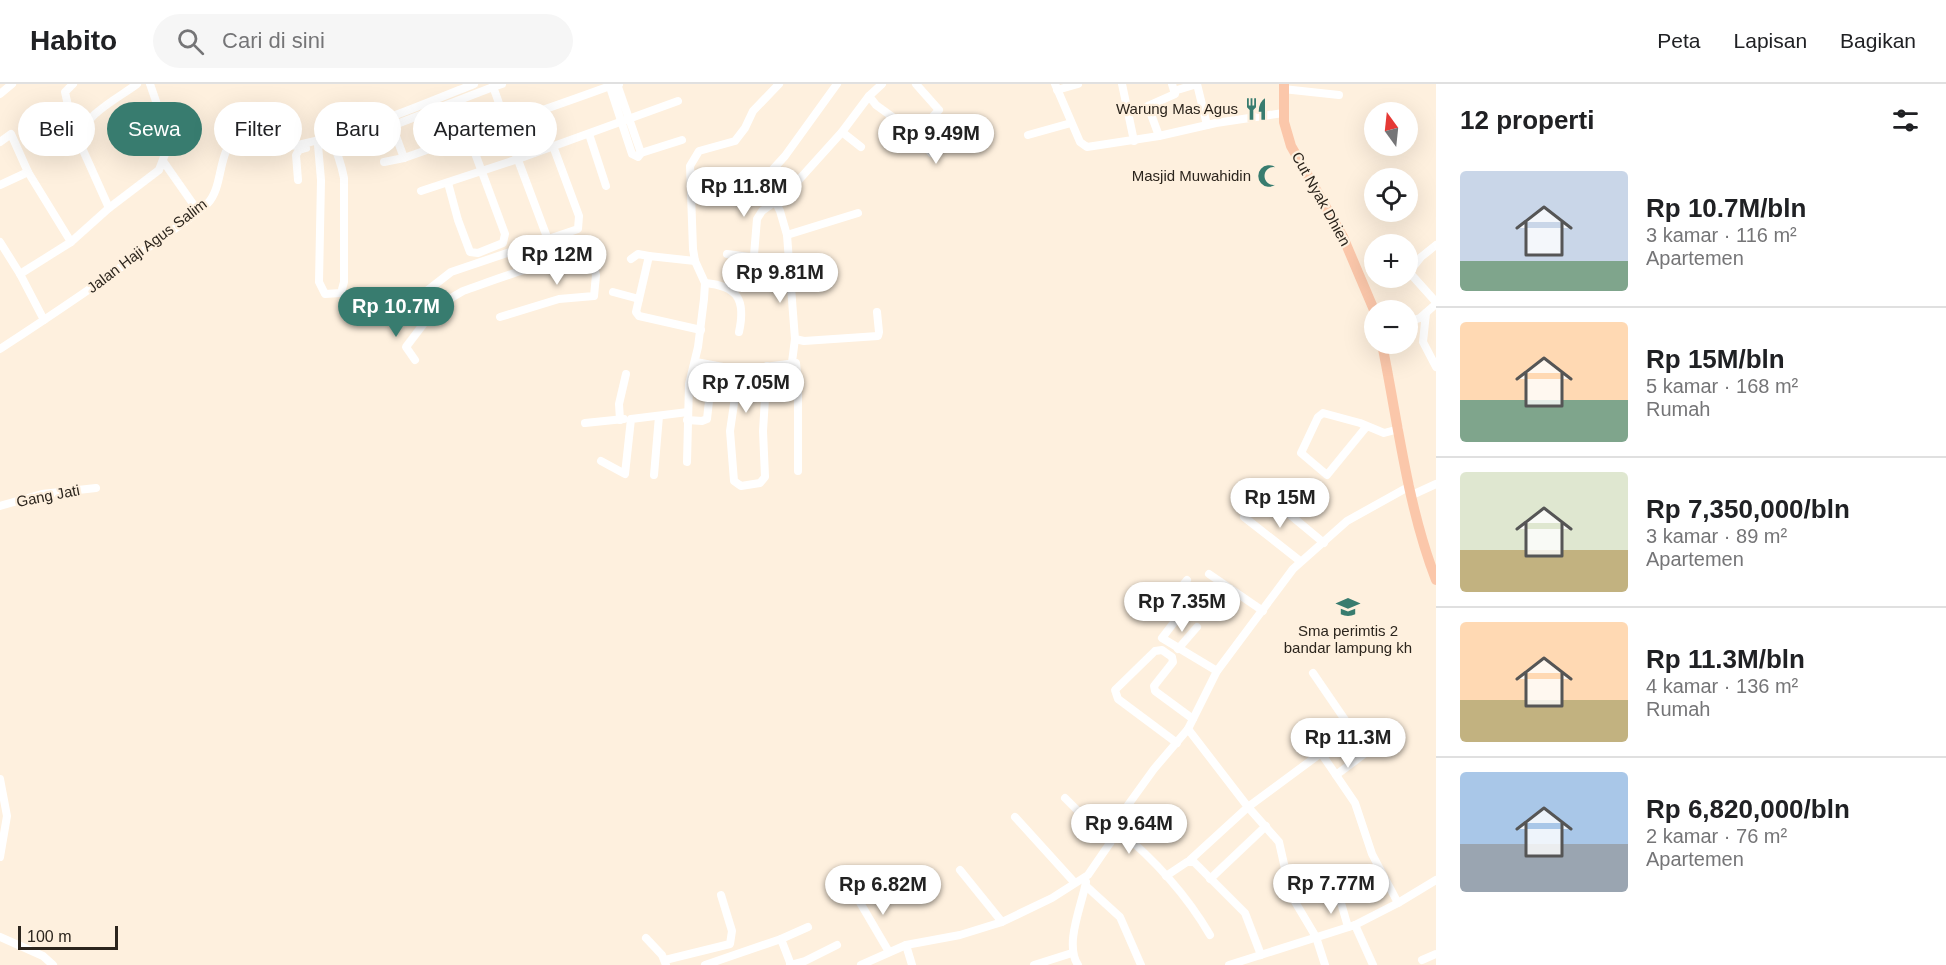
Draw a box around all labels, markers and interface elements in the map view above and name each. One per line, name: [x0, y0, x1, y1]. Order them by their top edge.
search box: [153, 14, 573, 68]
text: Habito: [30, 25, 117, 56]
icon: search: [174, 25, 207, 58]
text: Cari di sini: [222, 28, 325, 53]
text: Peta: [1657, 29, 1701, 52]
text: Lapisan: [1734, 29, 1807, 52]
text: Bagikan: [1840, 29, 1916, 52]
restaurant icon: Warung Mas Agus: [1243, 96, 1269, 122]
place label: Warung Mas Agus: [1116, 100, 1238, 117]
chip: Beli: [18, 102, 95, 156]
chip: Sewa: [107, 102, 202, 156]
chip: Filter: [214, 102, 302, 156]
chip: Baru: [314, 102, 401, 156]
chip: Apartemen: [413, 102, 557, 156]
north arrow: [1364, 102, 1418, 156]
map controls: [1364, 102, 1418, 354]
icon: filters: [1889, 104, 1922, 137]
text: 12 properti: [1460, 105, 1594, 135]
pin: Rp 9.49M: [874, 114, 998, 165]
text: Rp 9.49M: [892, 122, 980, 144]
street label: Cut Nyak Dhien: [1289, 149, 1354, 249]
mosque icon: Masjid Muwahidin: [1256, 163, 1282, 189]
pin: Rp 11.8M: [682, 167, 806, 218]
place label: Masjid Muwahidin: [1132, 167, 1251, 184]
button: locate: [1364, 168, 1418, 222]
text: Rp 11.8M: [701, 175, 787, 197]
text: Rp 10.7M/bln: [1646, 193, 1806, 223]
street label: Jalan Haji Agus Salim: [84, 195, 210, 296]
icon: home: [1508, 195, 1580, 267]
text: 3 kamar · 116 m²: [1646, 224, 1797, 246]
button: +: [1364, 234, 1418, 288]
pin: Rp 12M: [508, 235, 606, 286]
text: Rp 12M: [521, 243, 593, 265]
text: Apartemen: [1646, 247, 1744, 269]
pin: Rp 9.81M: [718, 253, 842, 304]
text: Rp 9.81M: [736, 261, 824, 283]
pin: Rp 10.7M: [334, 287, 458, 338]
text: Rp 10.7M: [352, 295, 440, 317]
button: −: [1364, 300, 1418, 354]
text: Rp 15M/bln: [1646, 344, 1785, 374]
icon: home: [1508, 346, 1580, 418]
pin: Rp 7.05M: [684, 363, 808, 414]
text: Rp 7.05M: [702, 371, 790, 393]
text: 5 kamar · 168 m²: [1646, 375, 1798, 397]
text: Rumah: [1646, 398, 1710, 420]
pin: Rp 15M: [1231, 478, 1329, 529]
street label: Gang Jati: [15, 481, 81, 510]
text: Rp 15M: [1244, 486, 1316, 508]
text: Rp 7,350,000/bln: [1646, 494, 1850, 524]
icon: home: [1508, 496, 1580, 568]
text: 3 kamar · 89 m²: [1646, 525, 1787, 547]
text: Apartemen: [1646, 548, 1744, 570]
pin: Rp 7.35M: [1120, 582, 1244, 633]
text: Rp 7.35M: [1138, 590, 1226, 612]
school or university icon: Sma perimtis 2 bandar lampung kh: [1335, 594, 1361, 620]
place label: Sma perimtis 2 bandar lampung kh: [1284, 622, 1412, 656]
text: Rp 11.3M/bln: [1646, 644, 1805, 674]
icon: home: [1508, 646, 1580, 718]
text: 4 kamar · 136 m²: [1646, 675, 1798, 697]
text: Rumah: [1646, 698, 1710, 720]
pin: Rp 11.3M: [1286, 718, 1410, 769]
text: Rp 11.3M: [1305, 726, 1391, 748]
text: Rp 6,820,000/bln: [1646, 794, 1850, 824]
icon: home: [1508, 796, 1580, 868]
pin: Rp 9.64M: [1067, 804, 1191, 855]
text: Rp 9.64M: [1085, 812, 1173, 834]
text: 2 kamar · 76 m²: [1646, 825, 1787, 847]
text: Apartemen: [1646, 848, 1744, 870]
pin: Rp 7.77M: [1269, 864, 1393, 915]
pin: Rp 6.82M: [821, 865, 945, 916]
text: Rp 7.77M: [1287, 872, 1375, 894]
text: Rp 6.82M: [839, 873, 927, 895]
scale bar: [18, 923, 118, 950]
text: 100 m: [27, 928, 71, 945]

